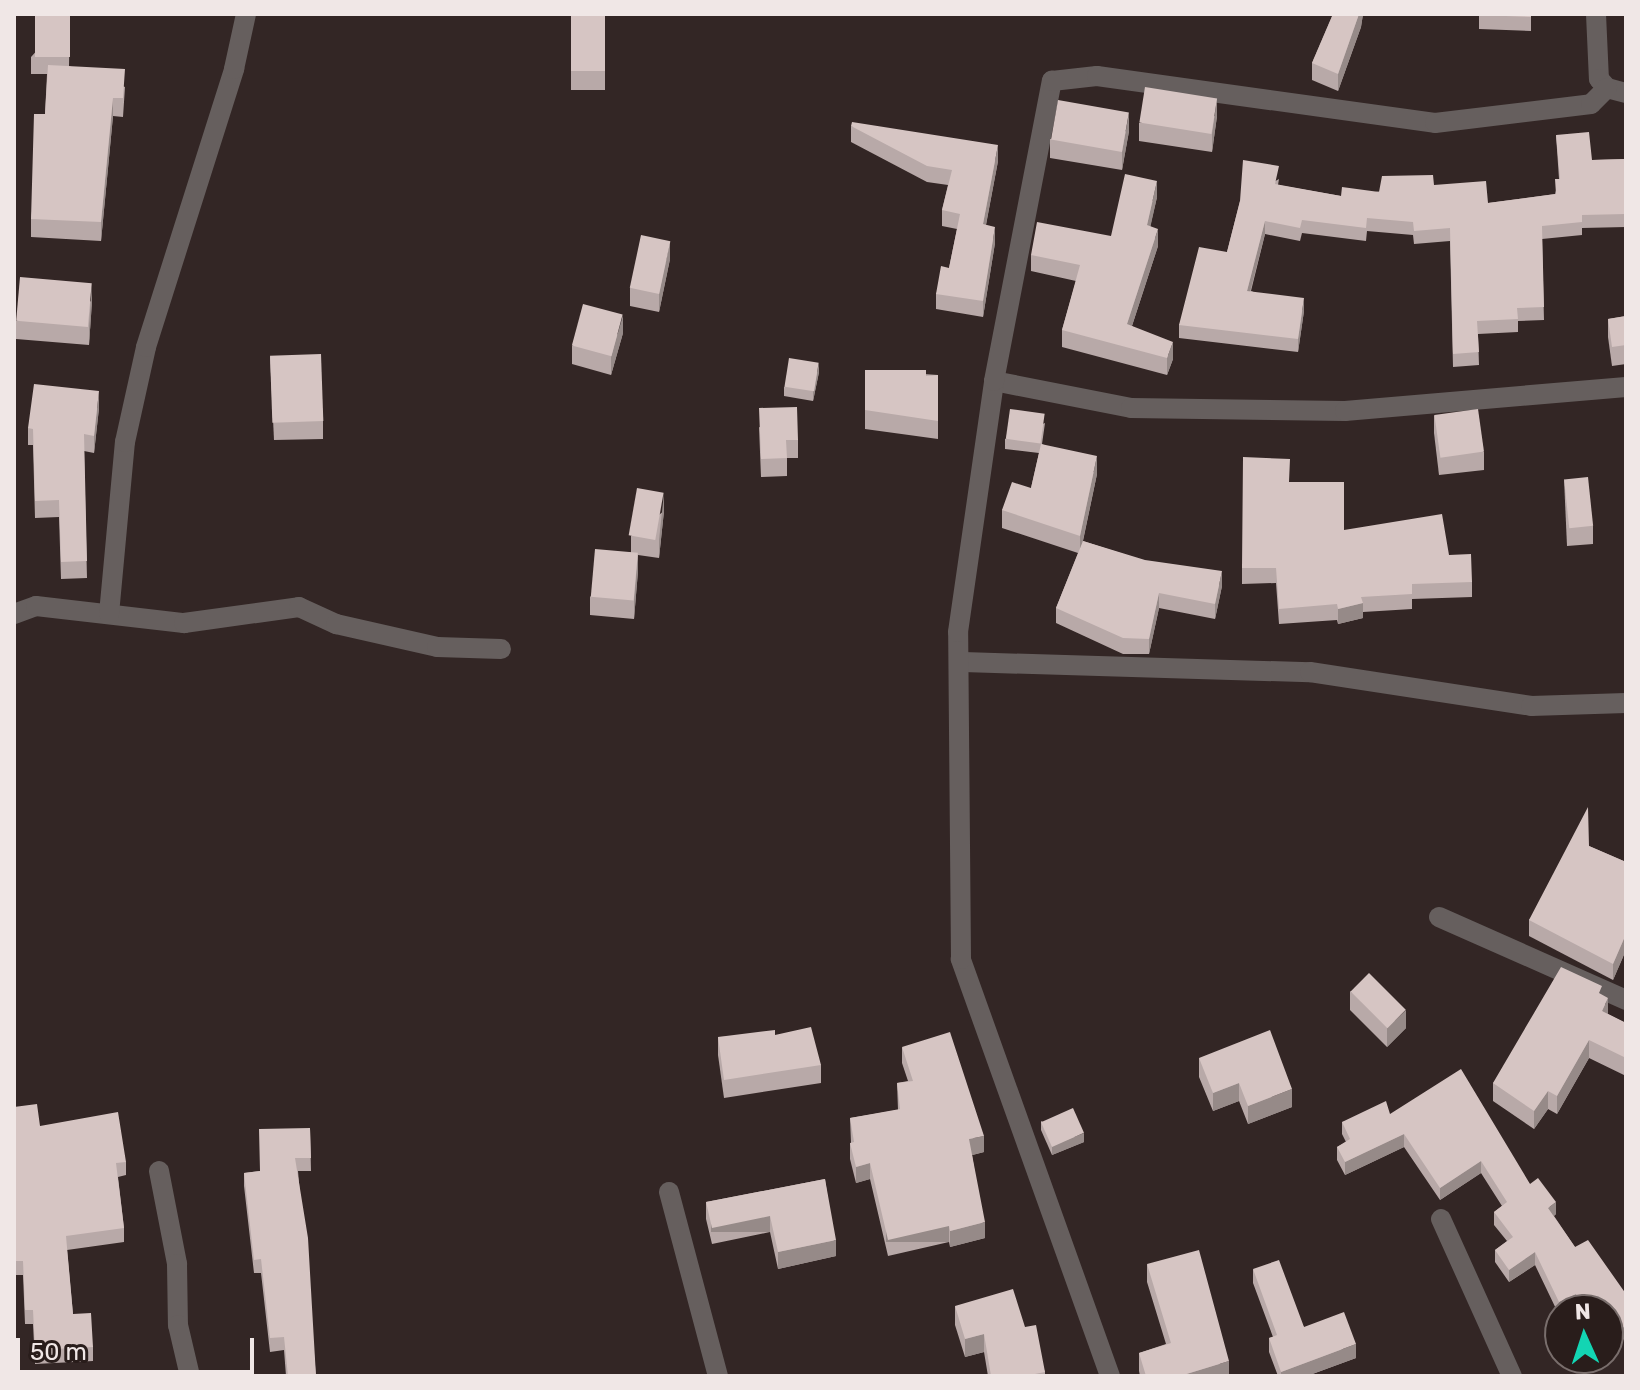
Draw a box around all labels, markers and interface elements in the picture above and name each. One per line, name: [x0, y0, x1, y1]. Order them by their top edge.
north arrow: [1544, 1294, 1624, 1374]
text: N: [1574, 1298, 1591, 1325]
scale bar: [20, 1322, 258, 1372]
text: 50 m: [30, 1338, 87, 1366]

